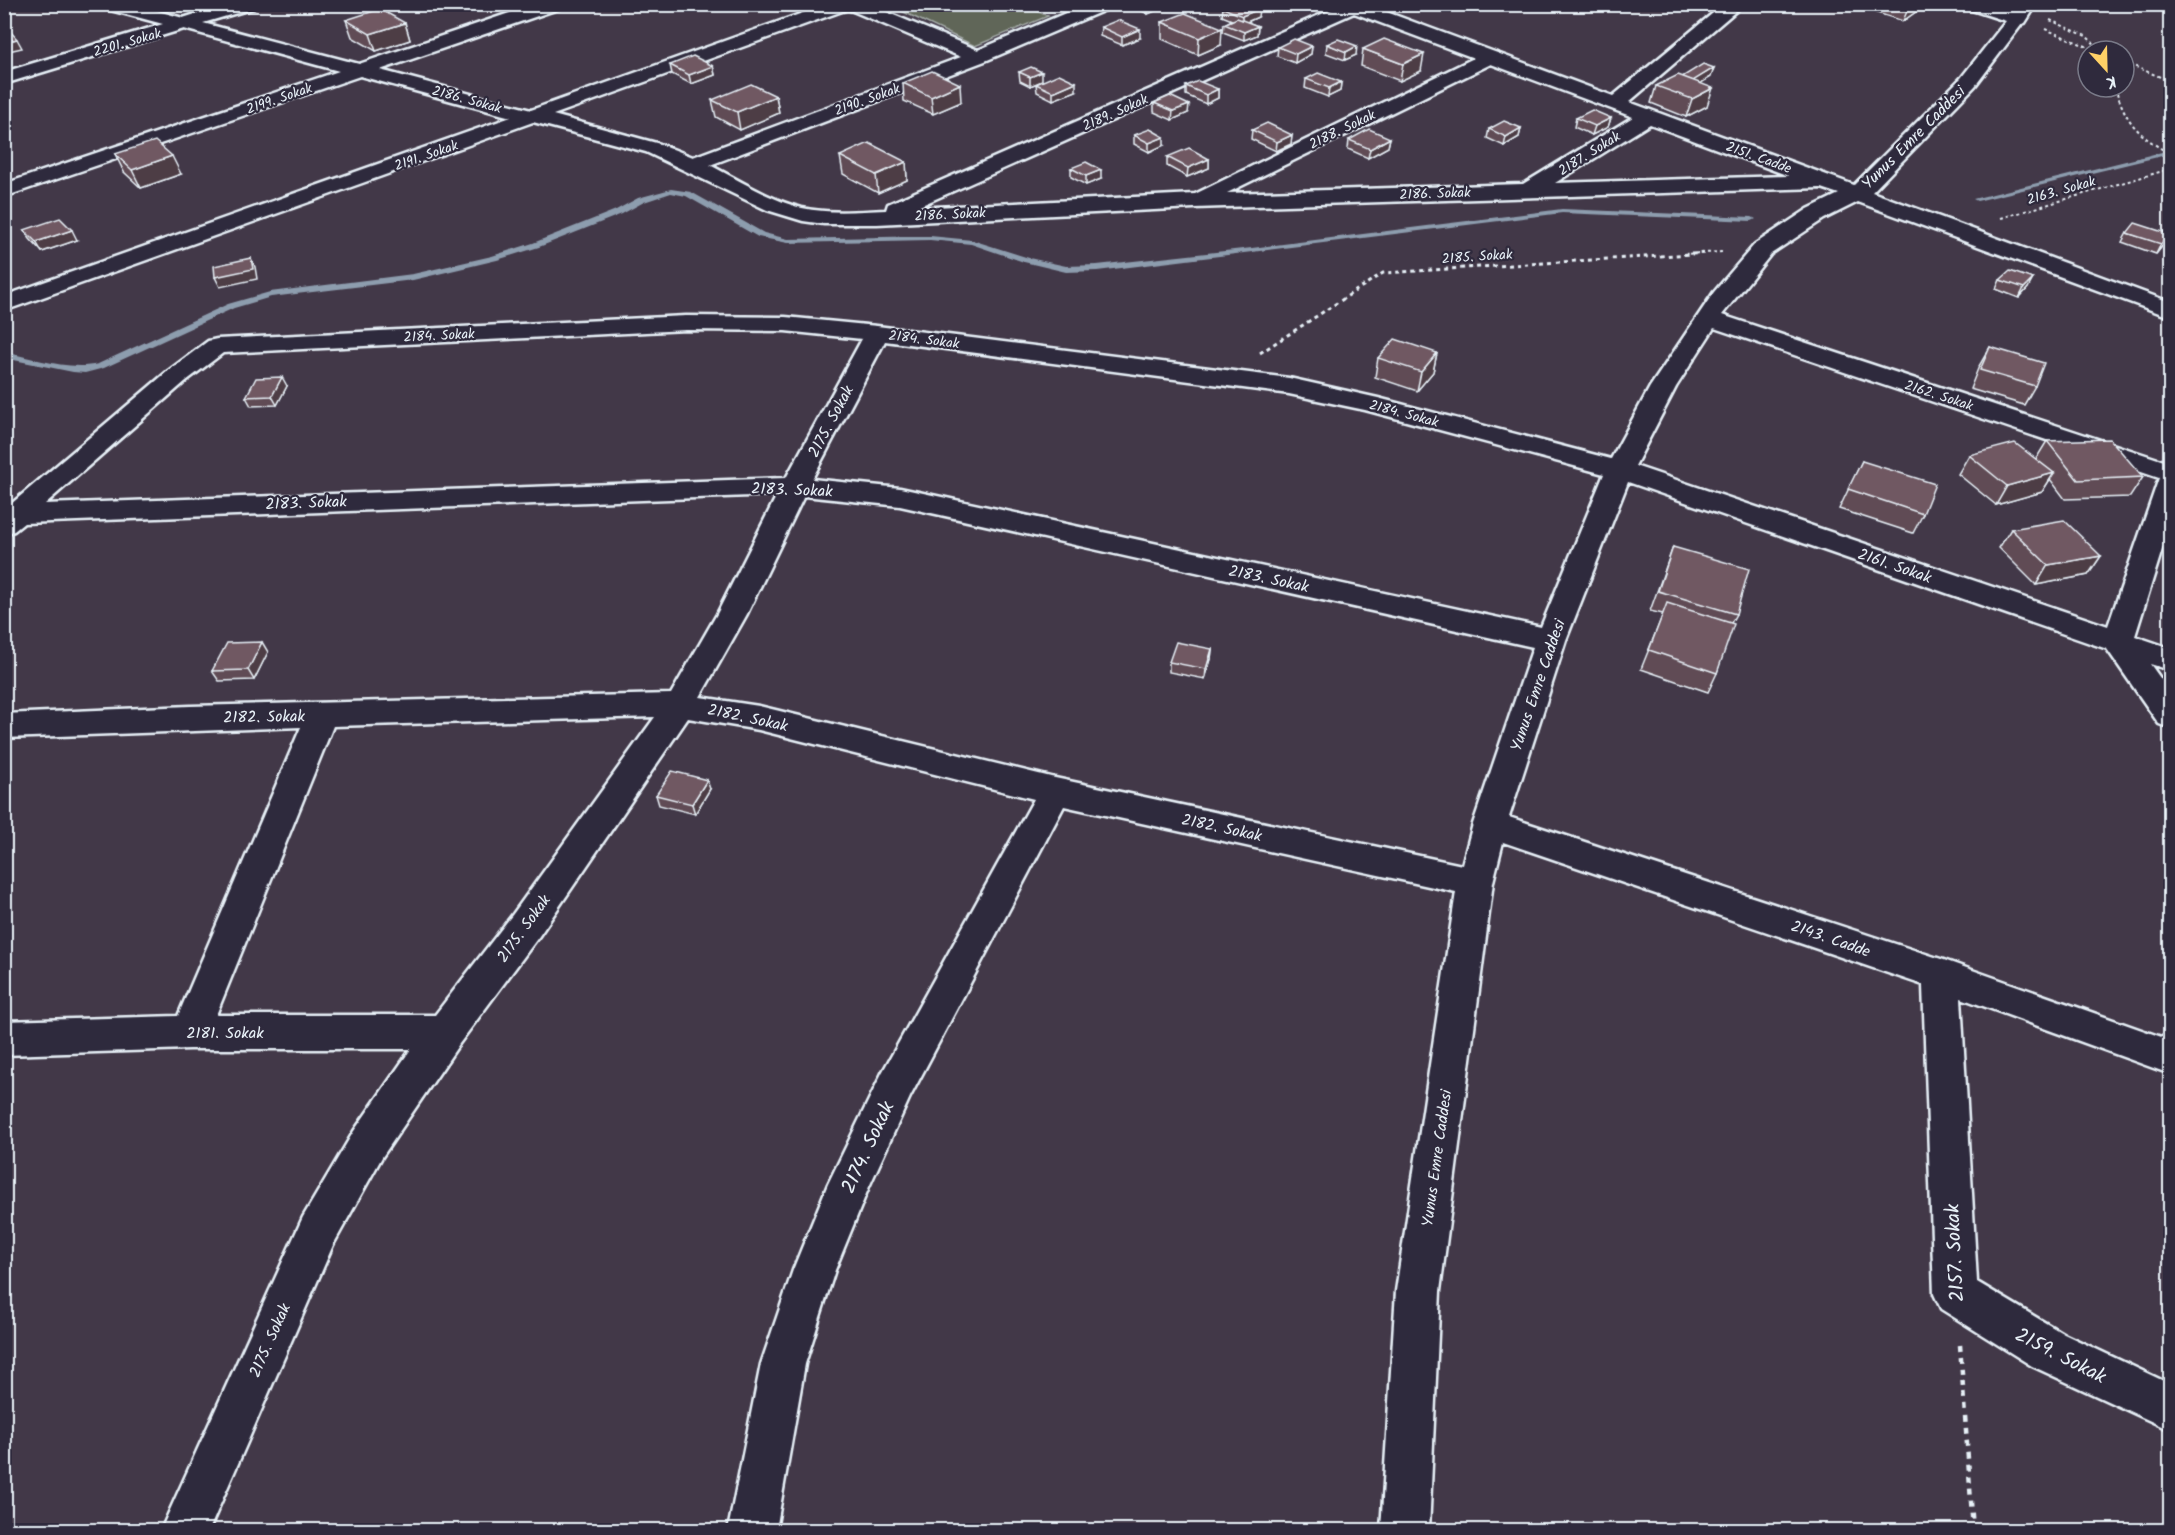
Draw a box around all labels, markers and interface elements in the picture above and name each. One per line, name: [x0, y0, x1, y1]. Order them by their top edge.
street label: 2201. Sokak: [91, 23, 164, 63]
north arrow: [2076, 39, 2136, 99]
text: K: [2102, 68, 2120, 95]
street label: 2199. Sokak: [243, 77, 316, 121]
street label: 2190. Sokak: [831, 78, 904, 122]
street label: 2186. Sokak: [430, 80, 504, 120]
street label: Yunus Emre Caddesi: [1856, 80, 1973, 196]
street label: 2189. Sokak: [1079, 88, 1152, 137]
street label: 2188. Sokak: [1305, 104, 1380, 156]
street label: 2187. Sokak: [1554, 126, 1625, 182]
street label: 2191. Sokak: [391, 135, 462, 177]
street label: 2151. Cadde: [1723, 136, 1795, 180]
street label: 2163. Sokak: [2024, 171, 2099, 211]
street label: 2186. Sokak: [1399, 182, 1471, 206]
street label: 2186. Sokak: [914, 202, 987, 228]
street label: 2185. Sokak: [1441, 244, 1514, 270]
street label: 2184. Sokak: [403, 323, 476, 349]
street label: 2184. Sokak: [887, 325, 961, 355]
street label: 2162. Sokak: [1902, 375, 1976, 417]
street label: 2175. Sokak: [802, 381, 861, 462]
street label: 2184. Sokak: [1367, 394, 1441, 434]
street label: 2183. Sokak: [751, 477, 834, 504]
street label: 2183. Sokak: [265, 490, 348, 517]
street label: 2161. Sokak: [1854, 542, 1935, 591]
street label: 2183. Sokak: [1226, 559, 1312, 600]
street label: Yunus Emre Caddesi: [1504, 615, 1573, 755]
street label: 2182. Sokak: [705, 698, 791, 739]
street label: 2182. Sokak: [223, 704, 306, 731]
street label: 2182. Sokak: [1179, 808, 1265, 849]
street label: 2175. Sokak: [491, 889, 558, 968]
street label: 2143. Cadde: [1787, 914, 1874, 965]
street label: 2181. Sokak: [186, 1021, 264, 1046]
street label: Yunus Emre Caddesi: [1415, 1087, 1460, 1228]
street label: 2174. Sokak: [833, 1096, 904, 1199]
street label: 2157. Sokak: [1937, 1202, 1975, 1303]
street label: 2175. Sokak: [243, 1299, 298, 1382]
street label: 2159. Sokak: [2009, 1320, 2112, 1394]

